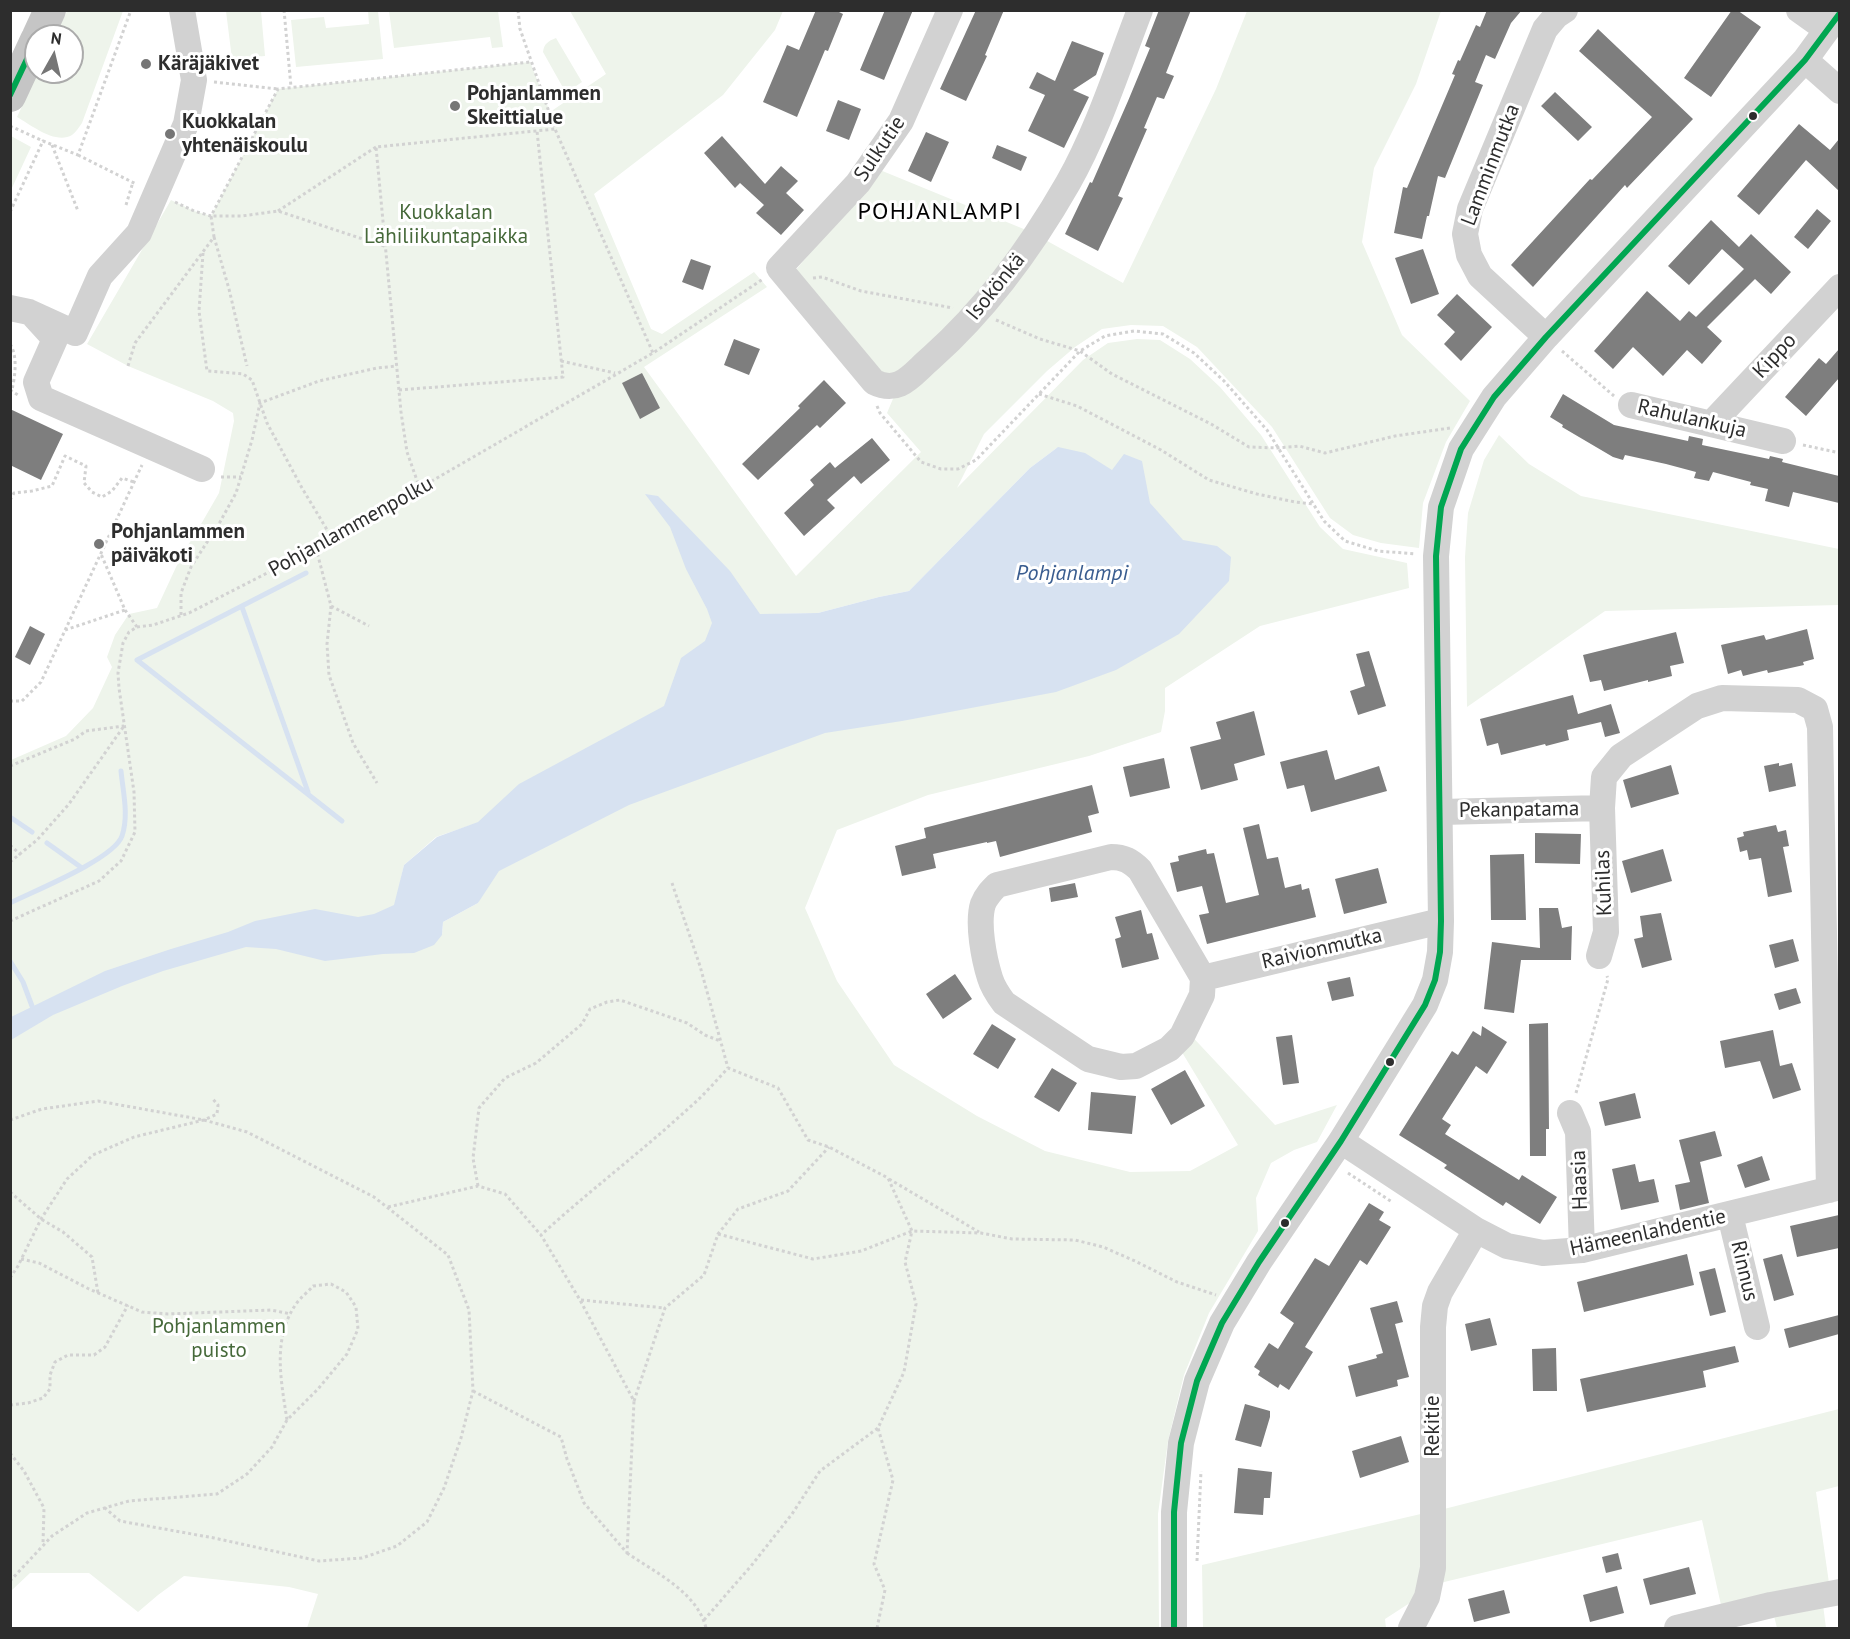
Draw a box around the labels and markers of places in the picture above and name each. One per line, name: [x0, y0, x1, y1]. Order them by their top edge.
place label: Käräjäkivet: [158, 51, 259, 77]
marker: Käräjäkivet: [139, 57, 153, 71]
place label: Pohjanlammen Skeittialue: [467, 81, 601, 131]
marker: Pohjanlammen Skeittialue: [448, 99, 462, 113]
place label: Kuokkalan yhtenäiskoulu: [182, 109, 308, 159]
unlabelled marker: [1747, 110, 1759, 122]
marker: Kuokkalan yhtenäiskoulu: [163, 127, 177, 141]
place label: Pohjanlammen päiväkoti: [111, 519, 245, 569]
marker: Pohjanlammen päiväkoti: [92, 537, 106, 551]
unlabelled marker: [1384, 1056, 1396, 1068]
unlabelled marker: [1279, 1217, 1291, 1229]

